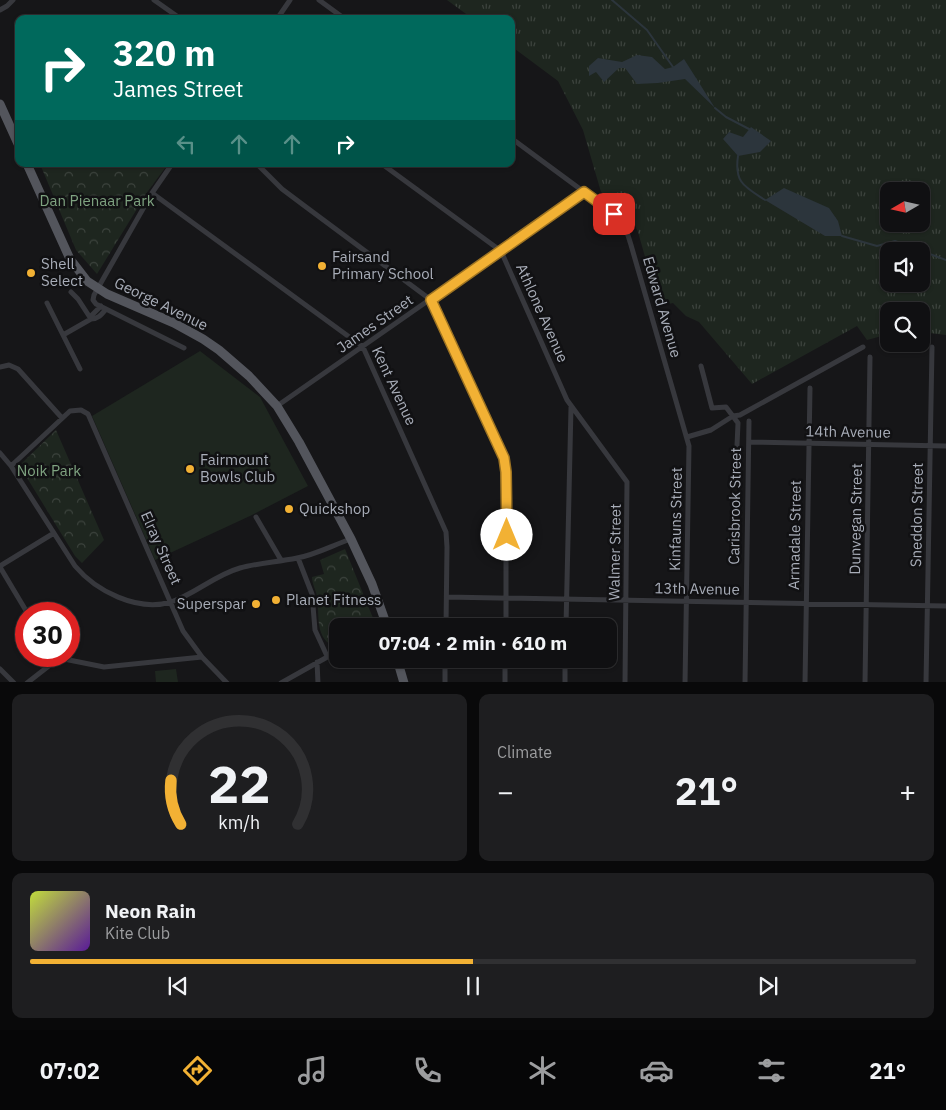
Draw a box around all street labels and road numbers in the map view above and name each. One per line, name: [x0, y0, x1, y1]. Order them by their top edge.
street label: Edward Avenue: [639, 254, 686, 360]
street label: Athlone Avenue: [512, 260, 573, 365]
street label: George Avenue: [111, 273, 211, 334]
street label: James Street: [333, 290, 417, 357]
street label: Kent Avenue: [368, 343, 421, 428]
street label: 14th Avenue: [805, 421, 891, 442]
street label: Carisbrook Street: [724, 447, 745, 565]
street label: Dunvegan Street: [845, 463, 866, 575]
street label: Sneddon Street: [906, 463, 927, 567]
street label: Kinfauns Street: [665, 467, 686, 571]
street label: Armadale Street: [784, 480, 805, 590]
street label: Walmer Street: [604, 503, 625, 601]
street label: Elray Street: [137, 508, 186, 587]
street label: 13th Avenue: [654, 578, 740, 599]

